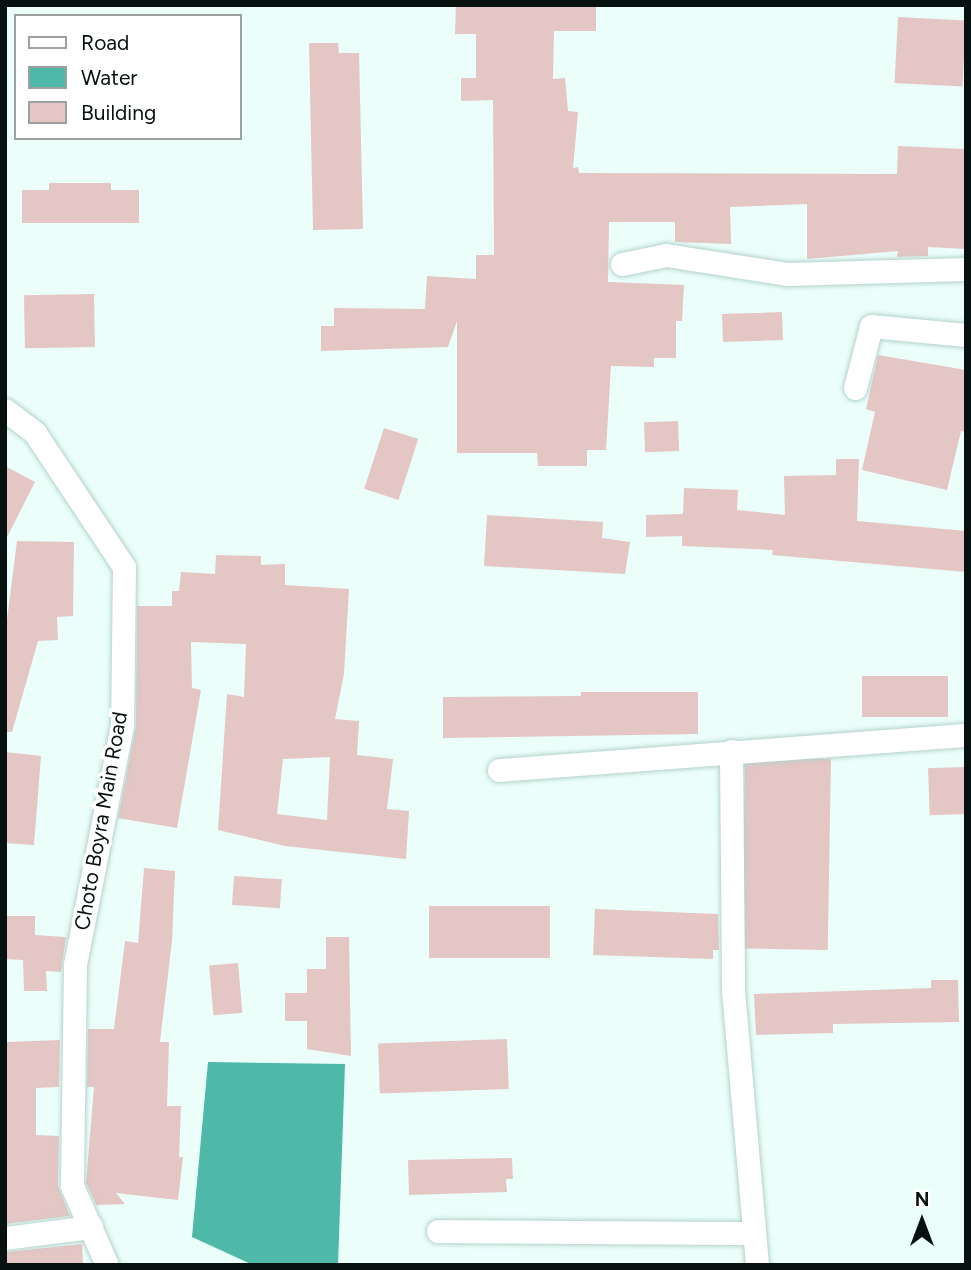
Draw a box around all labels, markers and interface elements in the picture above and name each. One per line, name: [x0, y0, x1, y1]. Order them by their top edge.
legend: [14, 14, 242, 140]
text: Road: [81, 30, 129, 55]
text: Water: [81, 65, 137, 90]
text: Building: [81, 100, 156, 125]
street label: Choto Boyra Main Road: [69, 710, 133, 932]
north arrow: [887, 1186, 957, 1256]
text: N: [915, 1188, 929, 1211]

